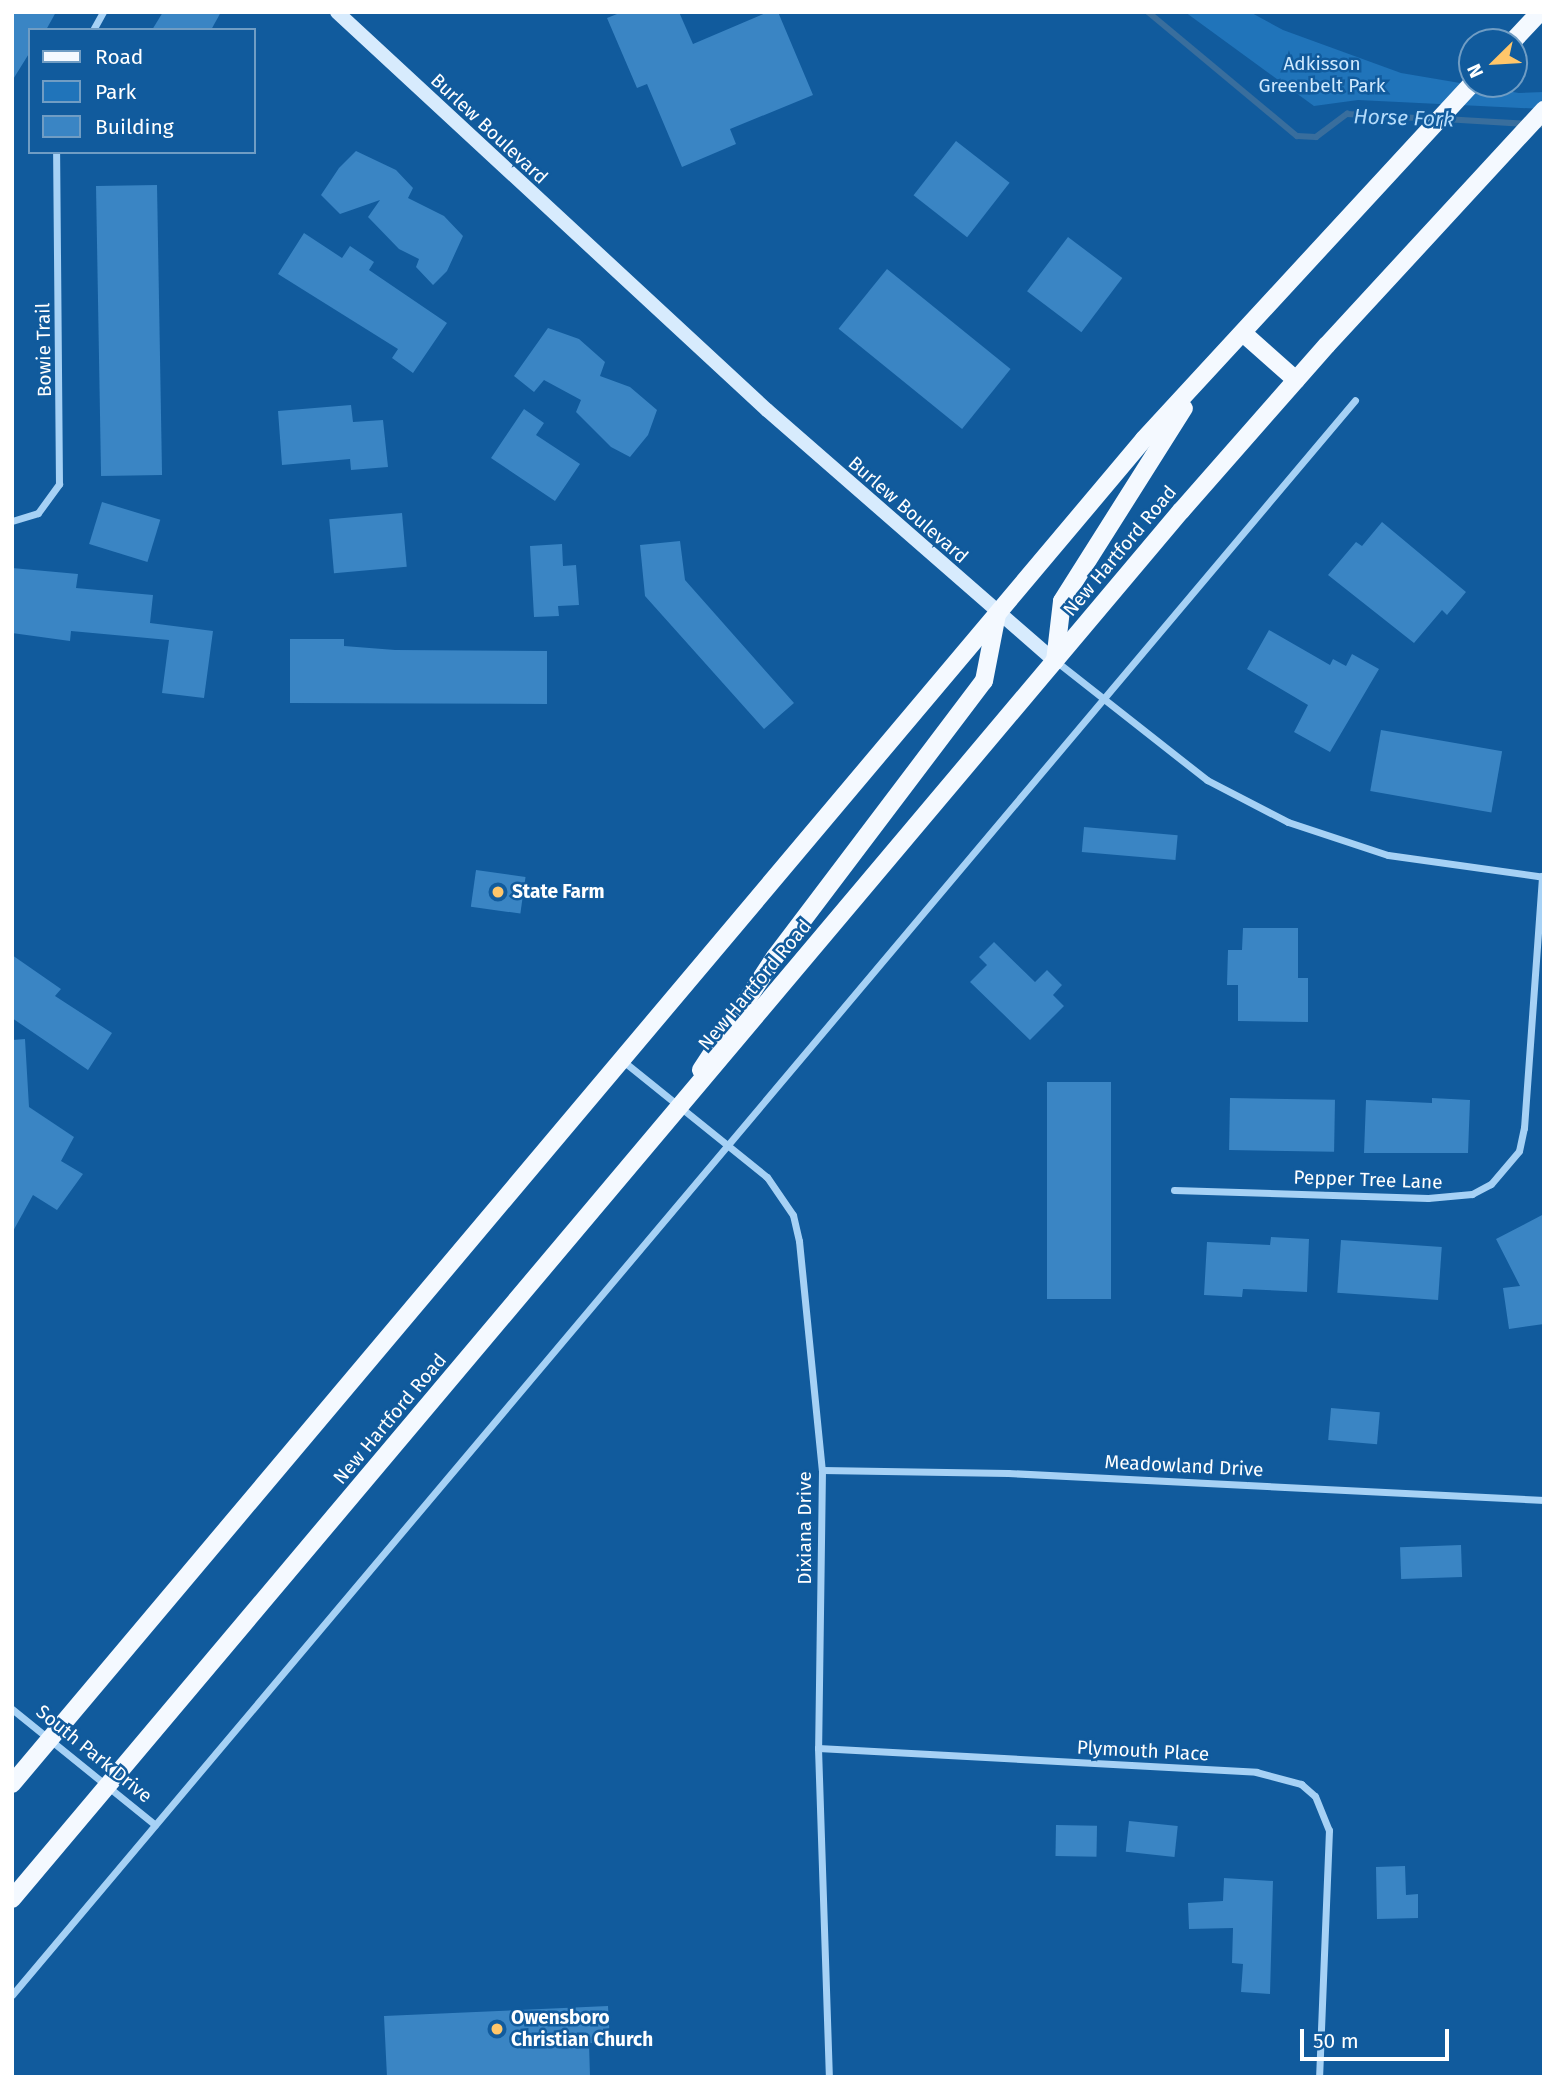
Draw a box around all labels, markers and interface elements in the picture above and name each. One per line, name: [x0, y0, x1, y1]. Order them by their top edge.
legend: [28, 28, 256, 154]
north arrow: [1458, 28, 1528, 98]
text: Road: [95, 44, 143, 70]
park label: Adkisson Greenbelt Park: [1258, 53, 1386, 97]
text: N: [1462, 61, 1488, 81]
street label: Burlew Boulevard: [426, 69, 552, 189]
text: Park: [95, 79, 136, 105]
water label: Horse Fork: [1353, 104, 1455, 132]
text: Building: [95, 114, 174, 140]
street label: Bowie Trail: [32, 303, 56, 397]
street label: Burlew Boulevard: [843, 452, 973, 568]
street label: New Hartford Road: [1059, 481, 1181, 621]
place label: State Farm: [512, 881, 605, 903]
marker: State Farm: [490, 884, 506, 900]
street label: New Hartford Road: [694, 915, 816, 1055]
street label: Pepper Tree Lane: [1293, 1166, 1443, 1194]
street label: New Hartford Road: [329, 1349, 451, 1489]
street label: Meadowland Drive: [1104, 1450, 1264, 1482]
street label: Dixiana Drive: [794, 1471, 816, 1585]
street label: South Park Drive: [31, 1700, 157, 1808]
street label: Plymouth Place: [1076, 1736, 1210, 1766]
place label: Owensboro Christian Church: [511, 2007, 653, 2051]
scale bar: [1304, 2016, 1453, 2060]
marker: Owensboro Christian Church: [489, 2021, 505, 2037]
text: 50 m: [1313, 2028, 1359, 2054]

